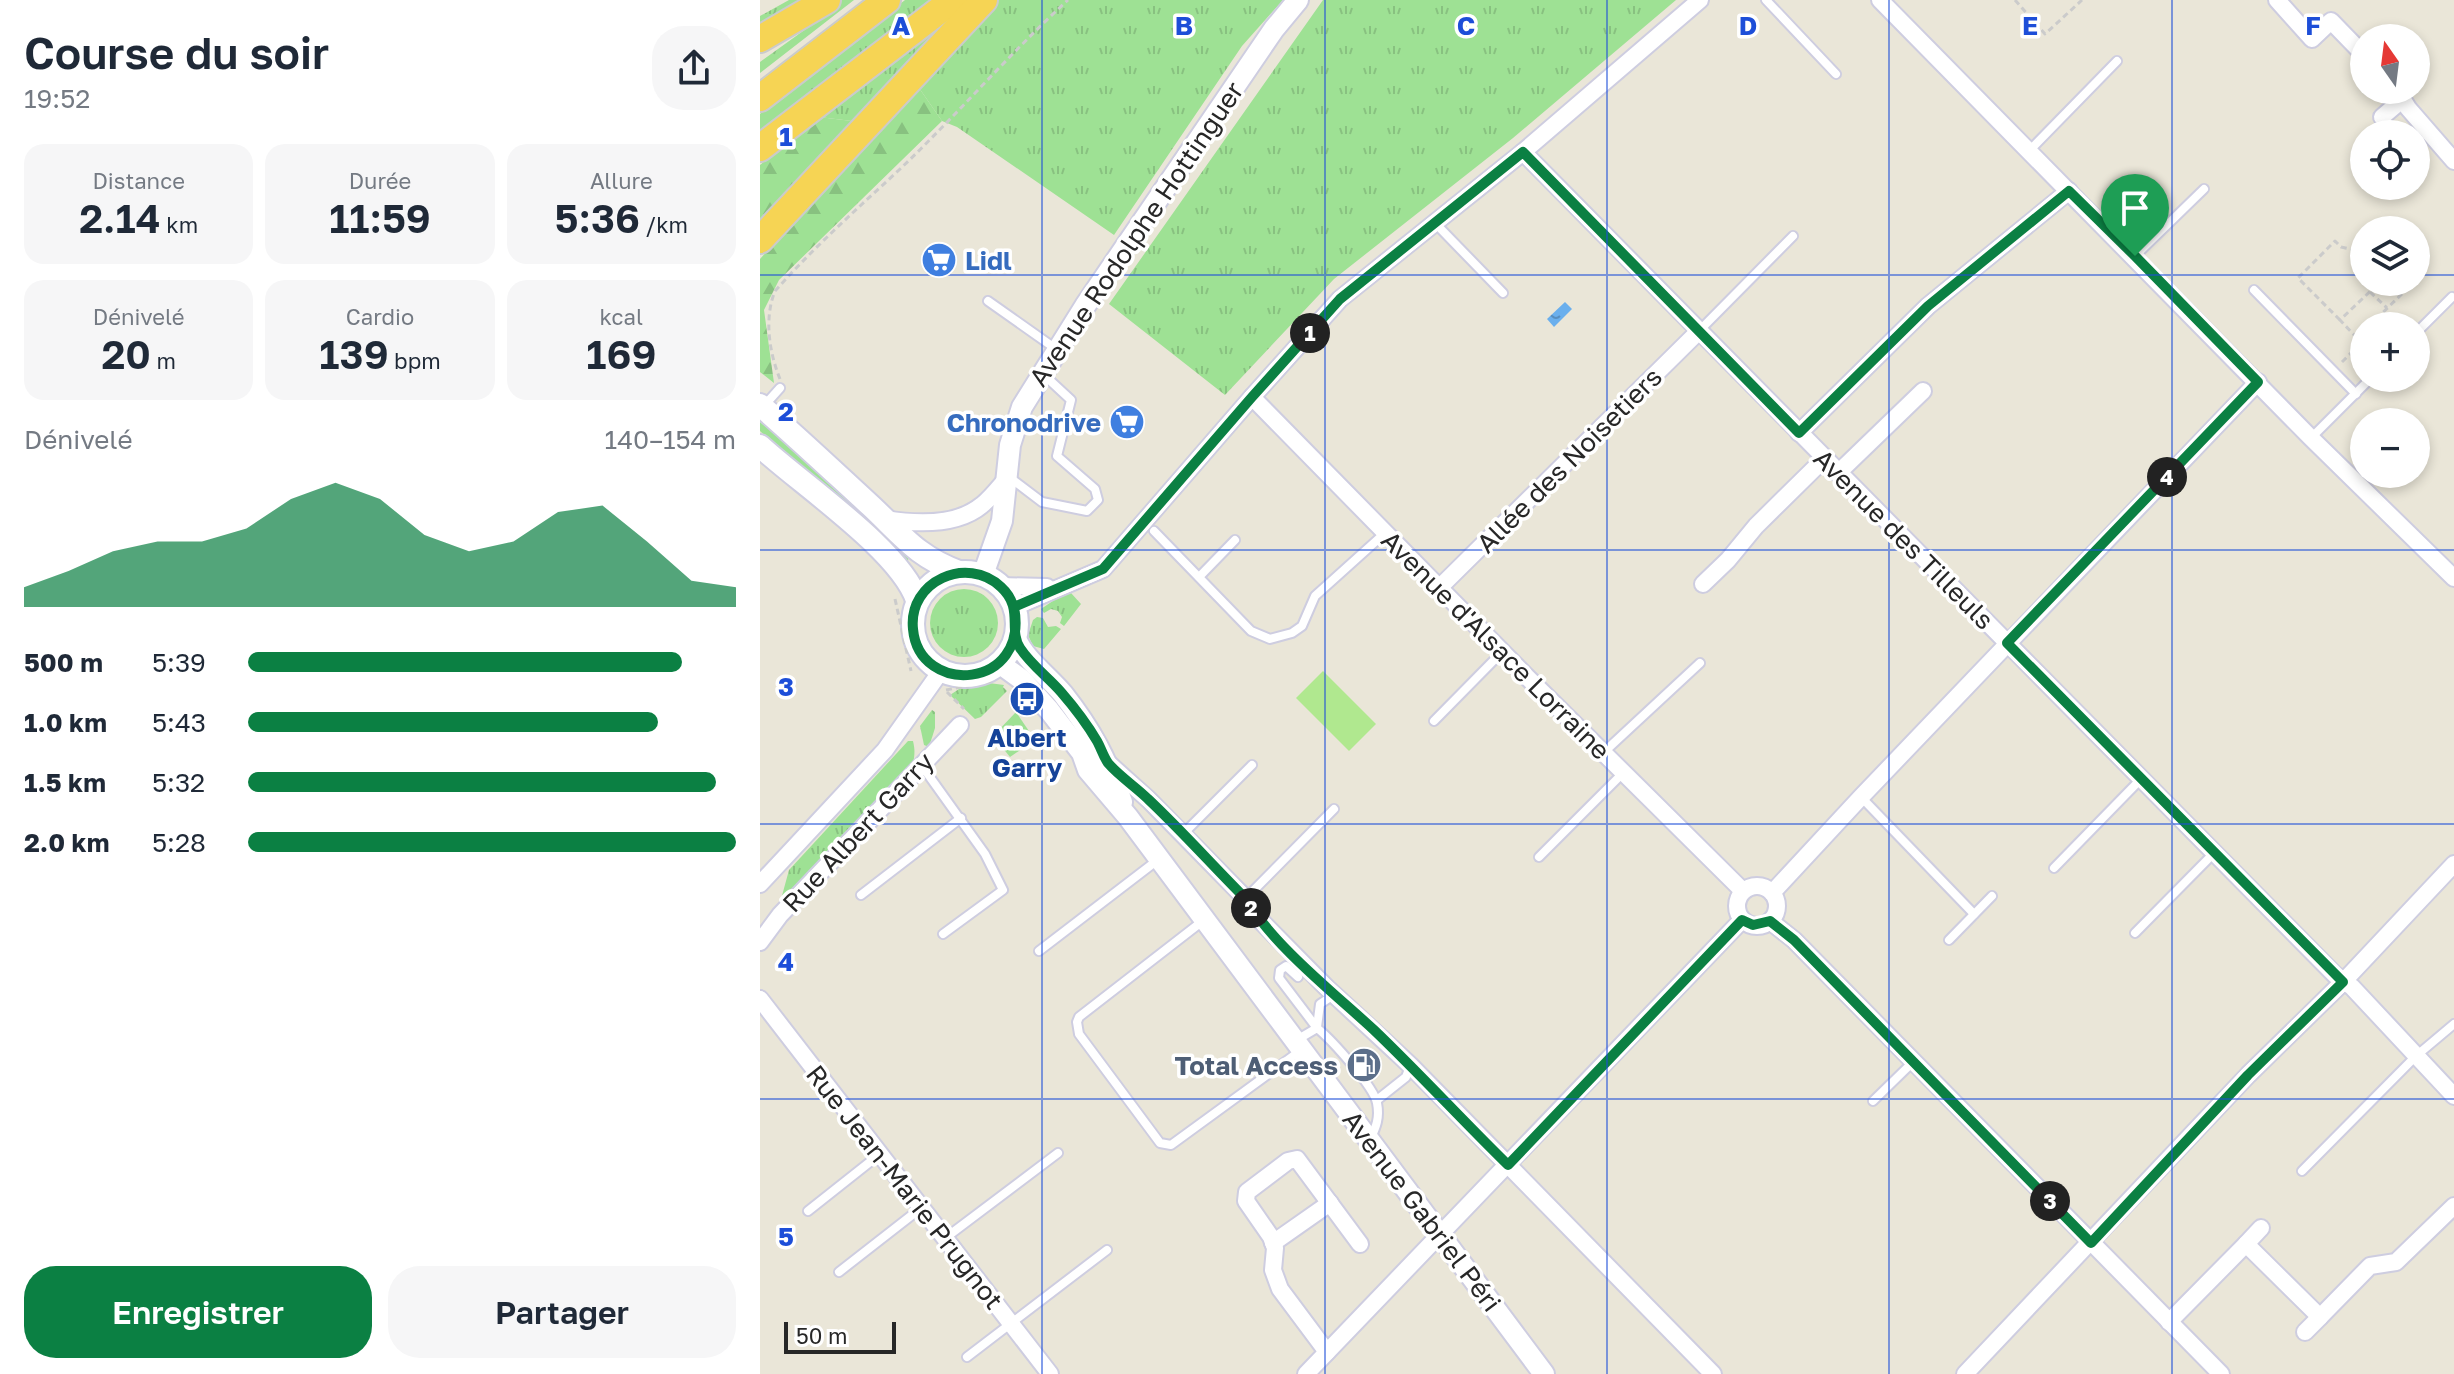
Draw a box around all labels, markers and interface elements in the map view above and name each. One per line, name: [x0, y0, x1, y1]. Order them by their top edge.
text: A: [892, 10, 911, 41]
text: B: [1175, 10, 1193, 41]
text: C: [1457, 10, 1475, 41]
text: D: [1739, 10, 1757, 41]
text: E: [2022, 10, 2038, 41]
text: F: [2305, 10, 2321, 41]
north arrow: [2350, 24, 2430, 104]
map controls: [2350, 24, 2430, 488]
text: Course du soir: [24, 26, 329, 79]
button: share: [652, 26, 736, 110]
street label: Avenue Rodolphe Hottinguer: [1022, 76, 1250, 392]
text: 19:52: [24, 83, 90, 114]
button: locate: [2350, 120, 2430, 200]
text: 1: [779, 121, 793, 152]
text: Distance: [92, 167, 185, 194]
text: Durée: [349, 167, 411, 194]
text: Allure: [590, 167, 653, 194]
pin: [2101, 174, 2169, 256]
icon: arrive: [2113, 186, 2157, 230]
text: 2.14: [79, 194, 161, 242]
text: 11:59: [329, 194, 431, 242]
text: 5:36: [555, 194, 640, 242]
text: km: [161, 211, 198, 238]
text: /km: [640, 211, 688, 238]
button: layers: [2350, 216, 2430, 296]
supermarket icon: Lidl: [920, 241, 958, 279]
place label: Lidl: [965, 245, 1012, 276]
text: Dénivelé: [93, 303, 185, 330]
text: Cardio: [346, 303, 414, 330]
text: kcal: [600, 303, 643, 330]
button: +: [2350, 312, 2430, 392]
pin: 1: [1290, 313, 1330, 353]
text: 1: [1304, 319, 1316, 346]
text: 20: [101, 330, 151, 378]
text: 139: [319, 330, 389, 378]
text: 169: [586, 330, 656, 378]
text: m: [151, 347, 176, 374]
text: bpm: [389, 347, 441, 374]
street label: Allée des Noisetiers: [1470, 361, 1668, 559]
text: 2: [778, 396, 794, 427]
supermarket icon: Chronodrive: [1108, 403, 1146, 441]
place label: Chronodrive: [946, 407, 1101, 438]
button: −: [2350, 408, 2430, 488]
text: Dénivelé: [24, 424, 133, 455]
text: 140–154 m: [605, 424, 736, 455]
street label: Avenue des Tilleuls: [1807, 442, 2001, 636]
pin: 4: [2147, 457, 2187, 497]
text: 4: [2160, 463, 2174, 490]
street label: Avenue d'Alsace Lorraine: [1375, 524, 1617, 766]
text: 500 m: [24, 647, 103, 678]
text: 5:39: [152, 647, 206, 678]
text: 3: [778, 671, 794, 702]
bus stop icon: Albert Garry: [1008, 680, 1046, 718]
text: 1.0 km: [24, 707, 107, 738]
text: 5:43: [152, 707, 206, 738]
place label: Albert Garry: [987, 722, 1067, 783]
street label: Rue Albert Garry: [776, 745, 940, 918]
text: 1.5 km: [24, 767, 106, 798]
text: 5:32: [152, 767, 205, 798]
text: 2.0 km: [24, 827, 109, 858]
text: 5:28: [152, 827, 206, 858]
pin: 2: [1231, 888, 1271, 928]
text: 2: [1244, 894, 1258, 921]
text: 4: [778, 946, 794, 977]
fuel station icon: Total Access: [1345, 1046, 1383, 1084]
place label: Total Access: [1174, 1050, 1338, 1081]
street label: Rue Jean-Marie Prugnot: [800, 1059, 1010, 1315]
street label: Avenue Gabriel Péri: [1336, 1105, 1508, 1317]
pin: 3: [2030, 1181, 2070, 1221]
text: 3: [2043, 1187, 2057, 1214]
text: 5: [778, 1221, 794, 1252]
button: Enregistrer: [24, 1266, 372, 1358]
button: Partager: [388, 1266, 736, 1358]
scale bar: [784, 1318, 896, 1354]
text: 50 m: [796, 1322, 847, 1349]

